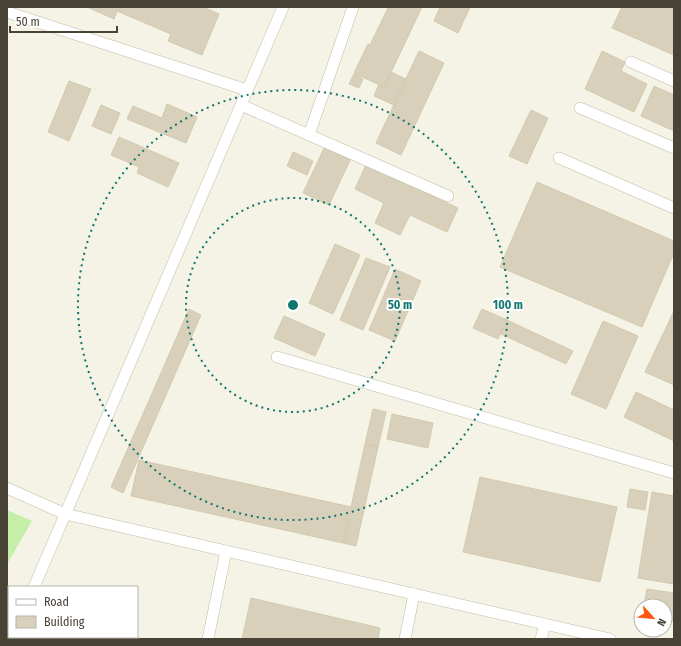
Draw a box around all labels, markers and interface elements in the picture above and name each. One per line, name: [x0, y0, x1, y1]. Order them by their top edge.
scale bar: [10, 8, 117, 34]
text: 50 m: [16, 15, 40, 29]
centre of rings: [286, 298, 300, 312]
text: 50 m: [388, 298, 412, 312]
text: 100 m: [493, 298, 523, 312]
legend: [8, 586, 138, 638]
text: Road: [44, 595, 69, 609]
north arrow: [633, 598, 673, 638]
text: Building: [44, 615, 85, 629]
text: N: [654, 616, 669, 628]

